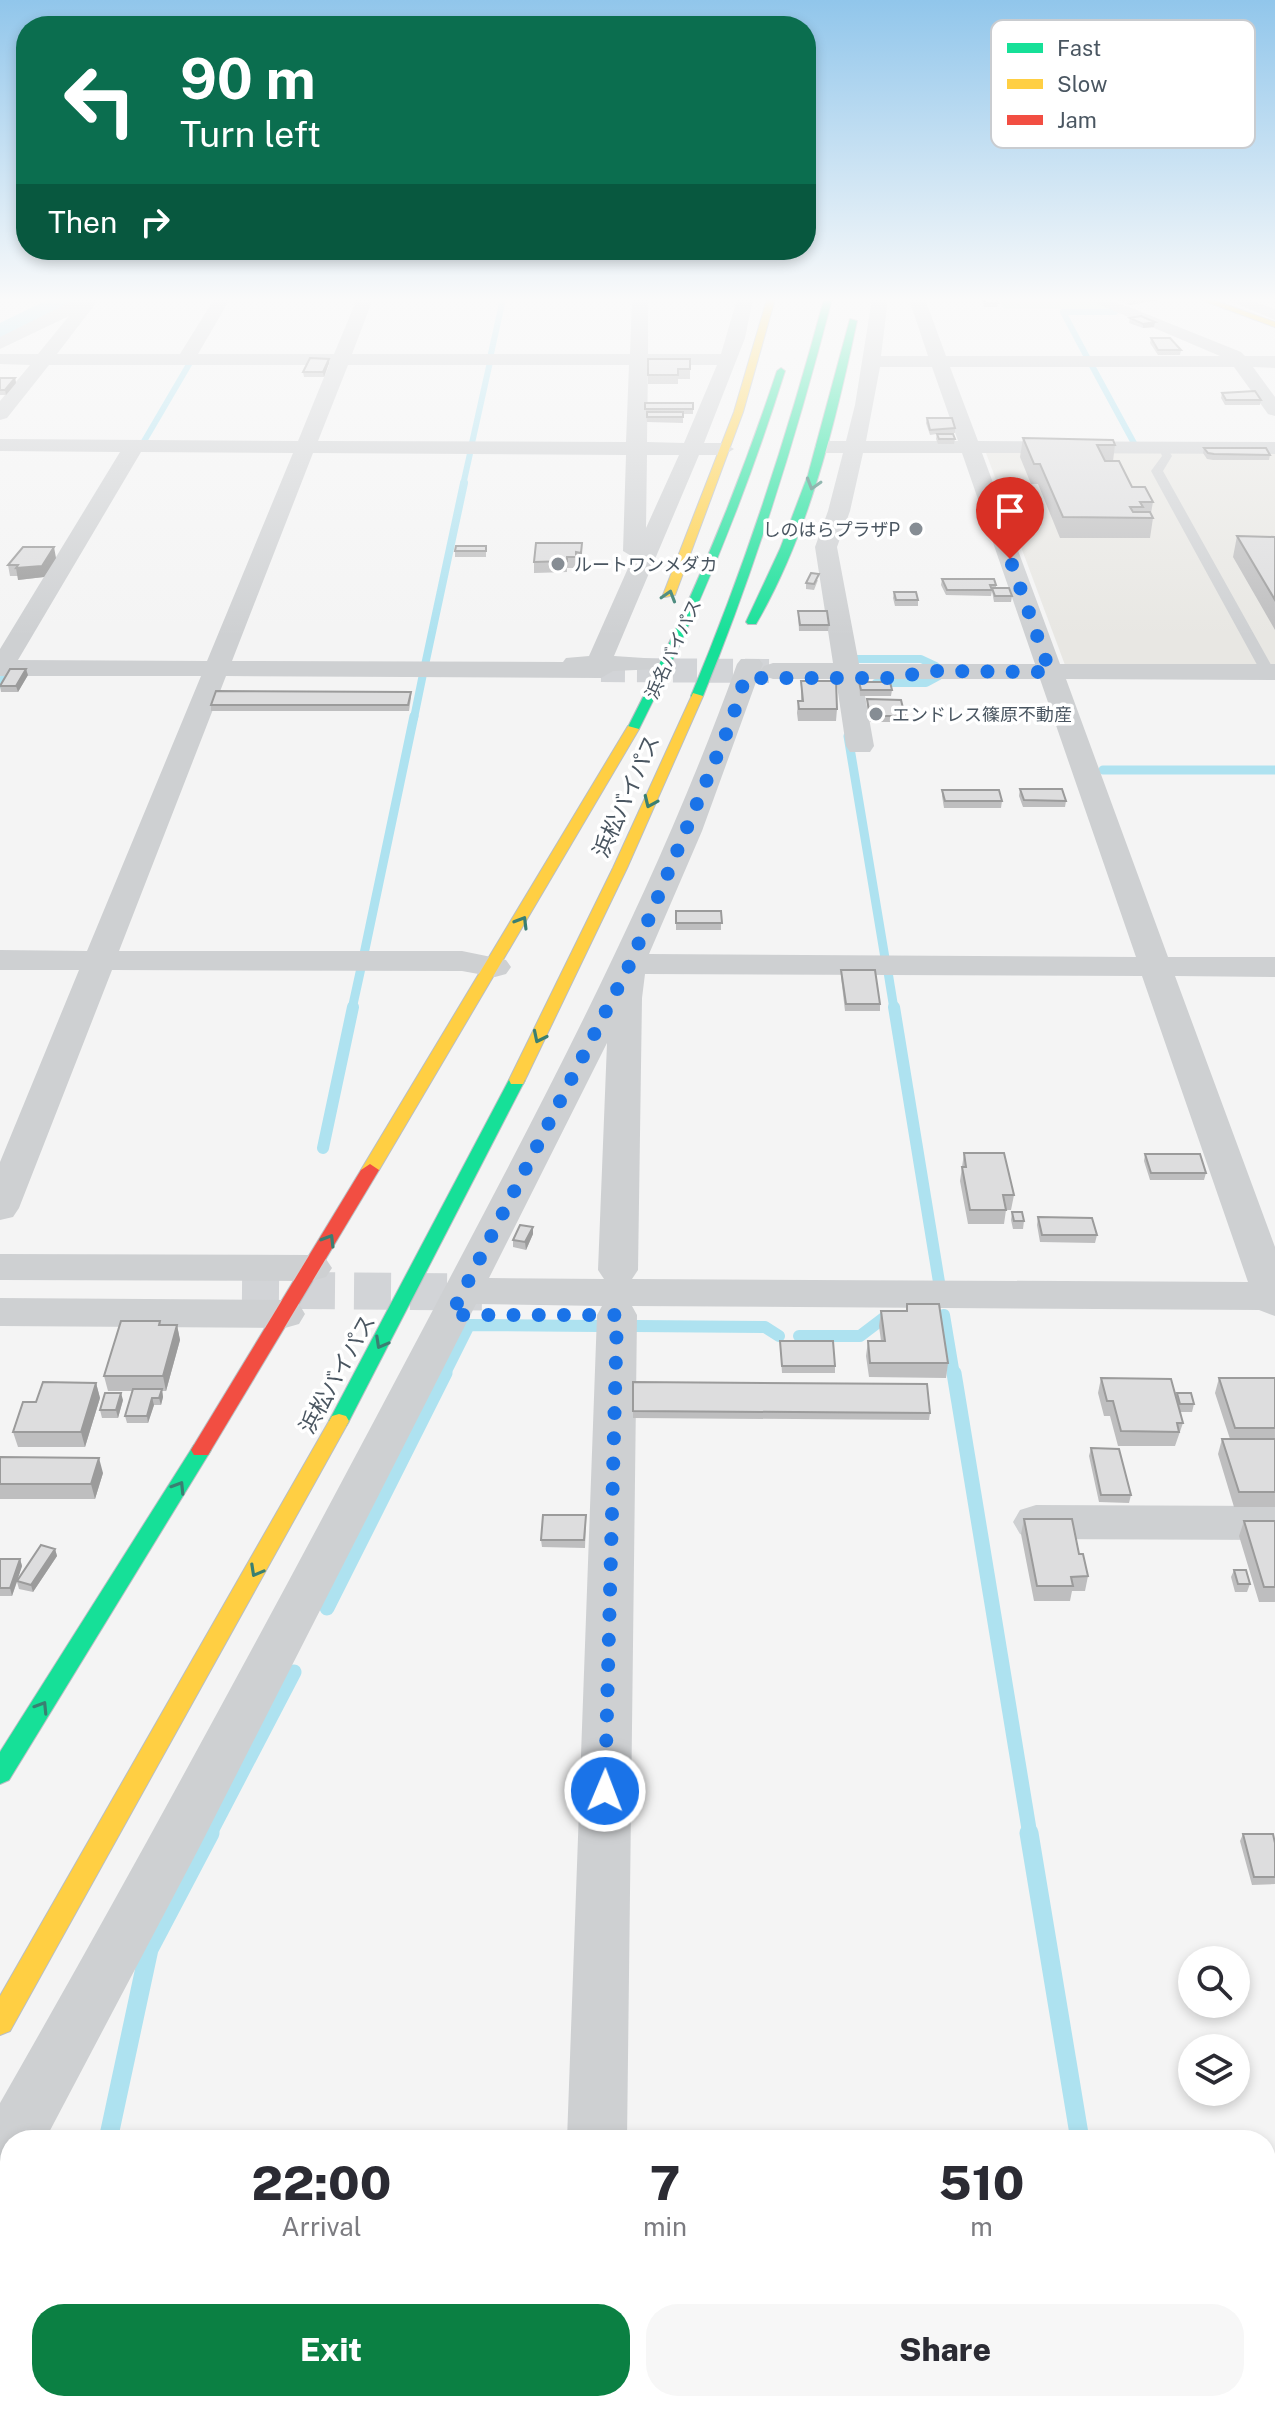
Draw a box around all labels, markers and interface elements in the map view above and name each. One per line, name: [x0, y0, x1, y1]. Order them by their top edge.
legend: [991, 20, 1255, 148]
text: Fast: [1057, 35, 1101, 61]
text: 90 m: [180, 46, 316, 112]
icon: left: [48, 48, 152, 152]
text: Slow: [1057, 71, 1107, 97]
text: Jam: [1057, 107, 1097, 133]
text: Turn left: [180, 113, 321, 155]
icon: right: [133, 200, 177, 244]
text: Then: [48, 204, 117, 240]
one-way arrow: [806, 476, 822, 490]
pin: [976, 477, 1044, 559]
icon: arrive: [988, 489, 1032, 533]
place label: しのはらプラザP: [763, 519, 900, 540]
marker: しのはらプラザP: [907, 520, 925, 538]
place label: ルートワンメダカ: [574, 554, 717, 575]
marker: ルートワンメダカ: [549, 555, 567, 573]
one-way arrow: [660, 589, 676, 603]
street label: 浜名バイパス: [641, 596, 705, 702]
place label: エンドレス篠原不動産: [892, 704, 1072, 725]
marker: エンドレス篠原不動産: [867, 705, 885, 723]
street label: 浜松バイパス: [587, 731, 665, 861]
one-way arrow: [644, 794, 660, 808]
one-way arrow: [512, 916, 527, 931]
one-way arrow: [533, 1028, 549, 1043]
one-way arrow: [319, 1234, 335, 1249]
street label: 浜松バイパス: [294, 1310, 380, 1438]
one-way arrow: [376, 1334, 391, 1349]
one-way arrow: [170, 1481, 185, 1495]
one-way arrow: [251, 1562, 266, 1577]
one-way arrow: [32, 1701, 47, 1716]
position arrow: [563, 1749, 647, 1833]
map controls: [1178, 1946, 1250, 2106]
button: search: [1178, 1946, 1250, 2018]
button: layers: [1178, 2034, 1250, 2106]
text: 22:00: [252, 2154, 391, 2211]
text: 7: [650, 2154, 680, 2211]
text: 510: [939, 2154, 1024, 2211]
text: Arrival: [281, 2211, 362, 2242]
text: min: [643, 2211, 687, 2242]
text: m: [970, 2211, 993, 2242]
button: Exit: [32, 2304, 630, 2396]
button: Share: [646, 2304, 1244, 2396]

